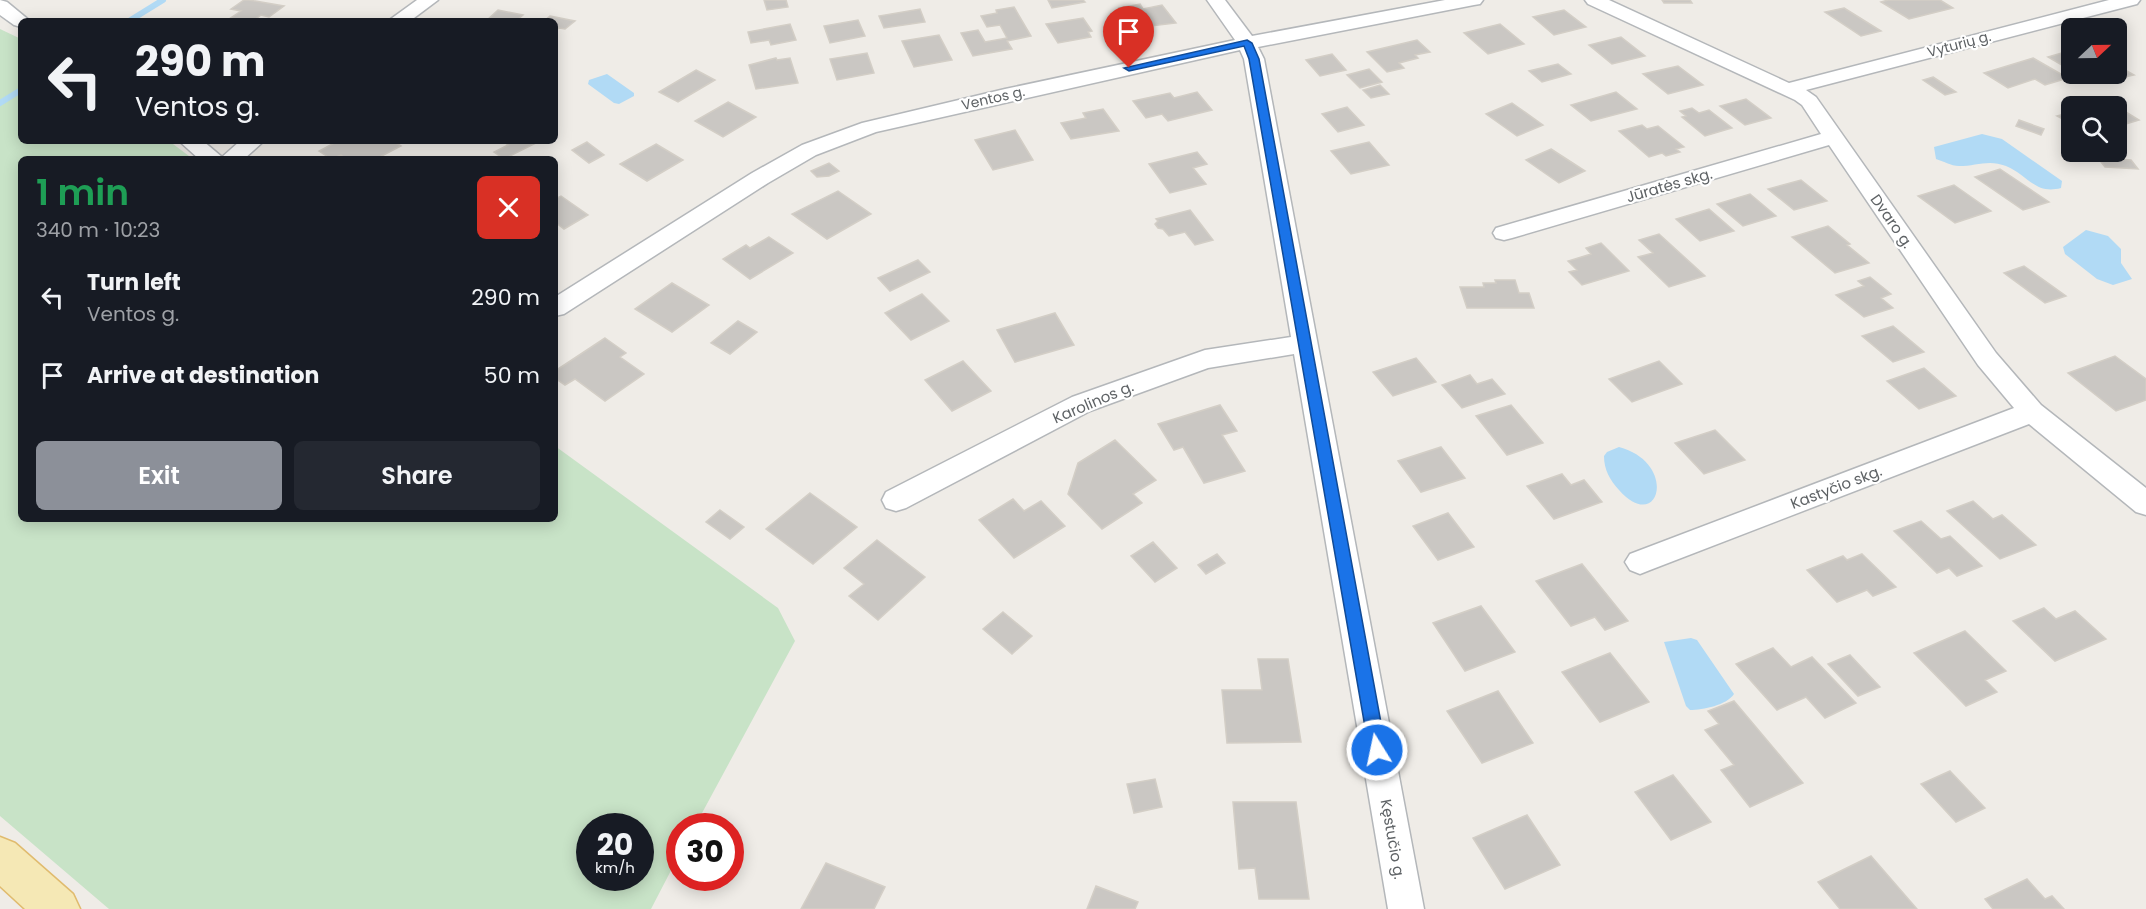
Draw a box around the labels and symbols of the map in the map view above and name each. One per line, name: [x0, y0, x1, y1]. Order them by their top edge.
pin: [1103, 6, 1154, 68]
north arrow: [2061, 18, 2127, 84]
street label: Vyturių g.: [1925, 26, 1993, 62]
street label: Ventos g.: [959, 81, 1027, 115]
street label: Jūratės skg.: [1623, 163, 1715, 207]
street label: Dvaro g.: [1866, 190, 1918, 252]
street label: Karolinos g.: [1049, 376, 1137, 428]
street label: Kastyčio skg.: [1787, 460, 1885, 514]
position arrow: [1345, 718, 1409, 782]
street label: Kęstučio g.: [1376, 797, 1410, 881]
speed limit sign: 30: [666, 813, 744, 891]

